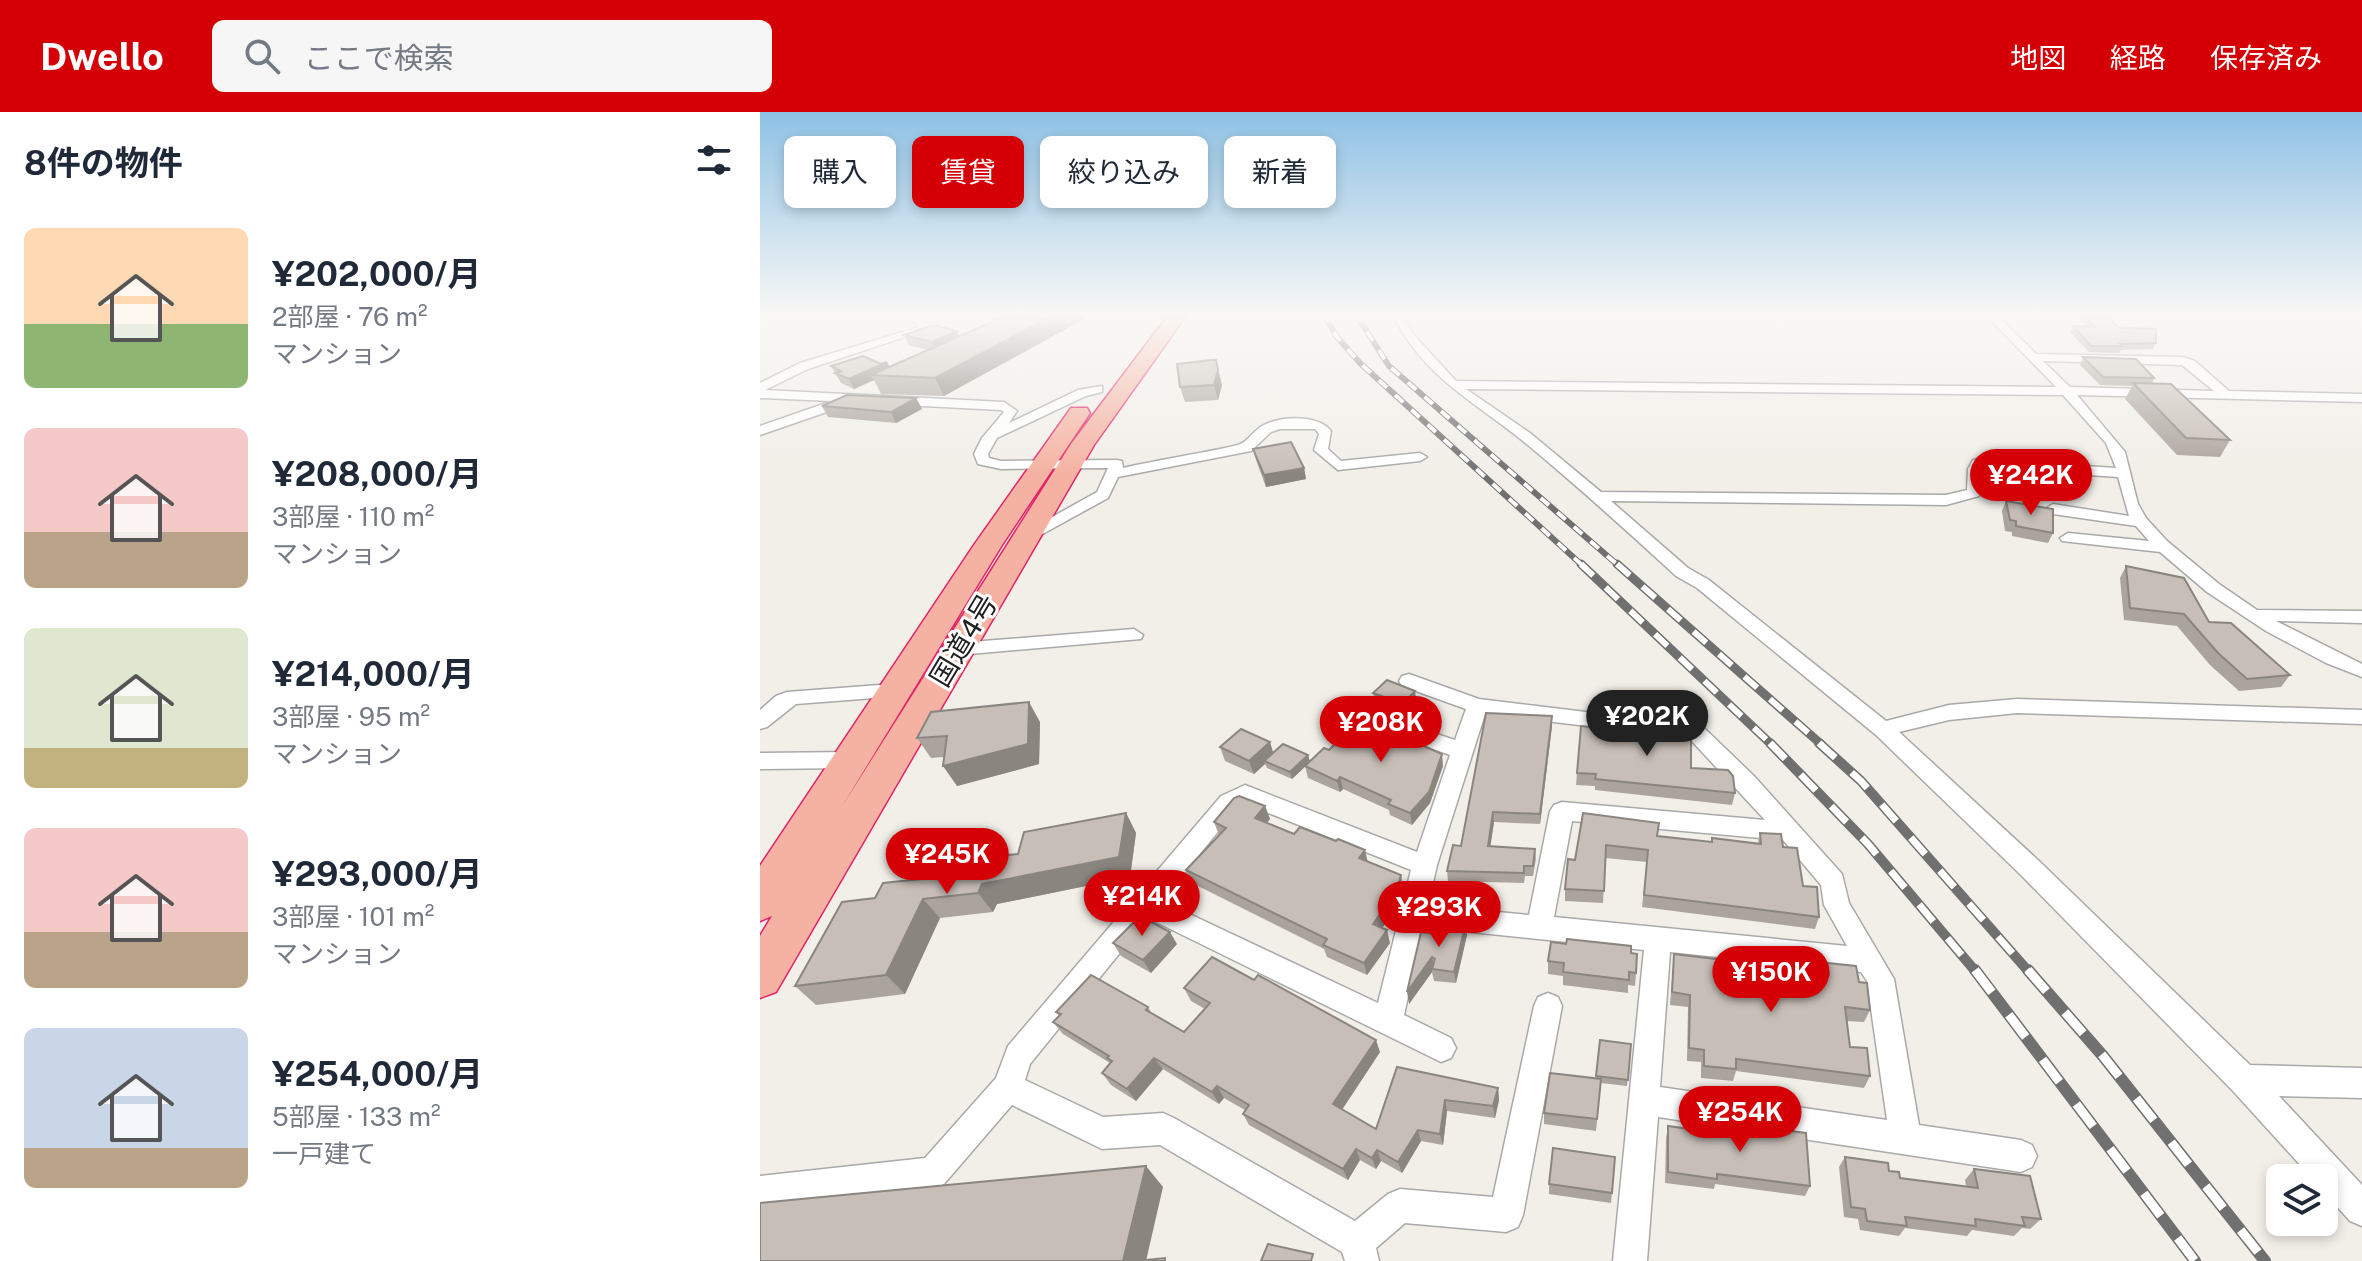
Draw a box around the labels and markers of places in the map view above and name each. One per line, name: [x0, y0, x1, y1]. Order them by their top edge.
pin: ¥242K: [1975, 449, 2087, 517]
pin: ¥202K: [1591, 690, 1703, 758]
pin: ¥208K: [1325, 696, 1437, 764]
pin: ¥245K: [891, 828, 1003, 896]
pin: ¥214K: [1086, 870, 1198, 938]
pin: ¥293K: [1383, 881, 1495, 949]
pin: ¥150K: [1715, 946, 1827, 1014]
pin: ¥254K: [1684, 1086, 1796, 1154]

